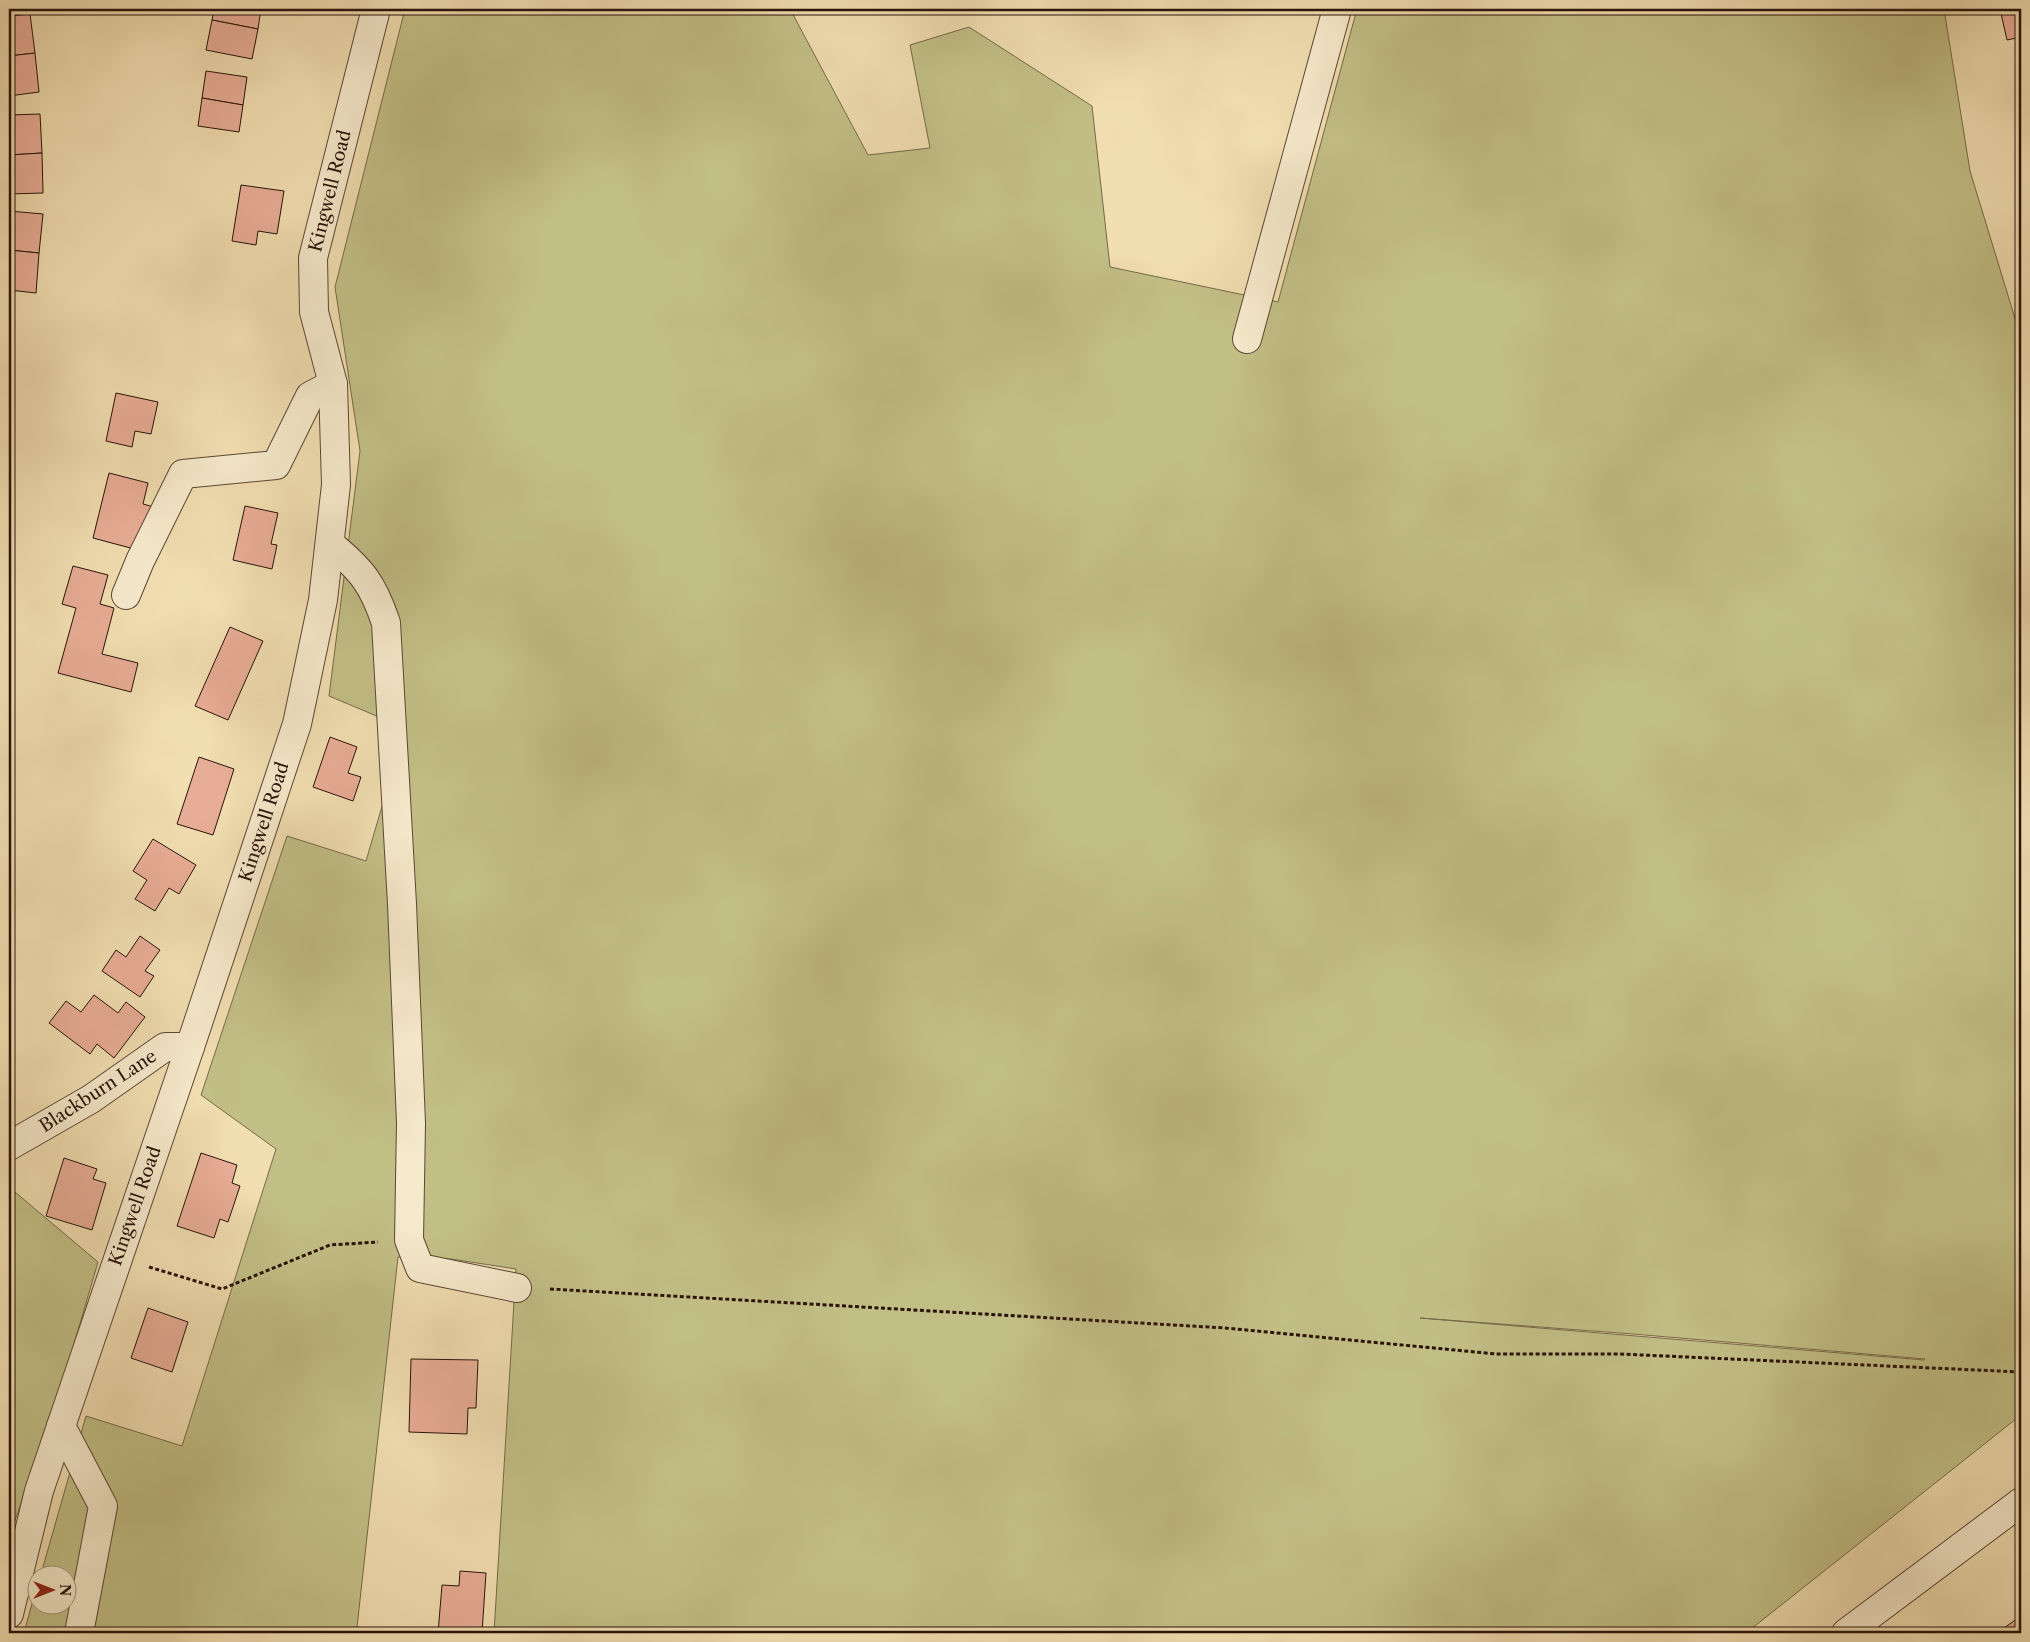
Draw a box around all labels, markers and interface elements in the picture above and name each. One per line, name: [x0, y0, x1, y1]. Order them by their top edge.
street label: Kingwell Road: [304, 128, 356, 254]
street label: Kingwell Road: [234, 759, 294, 885]
street label: Blackburn Lane: [35, 1045, 161, 1137]
street label: Kingwell Road: [104, 1143, 166, 1269]
north arrow: [28, 1564, 78, 1614]
text: N: [56, 1584, 74, 1596]

